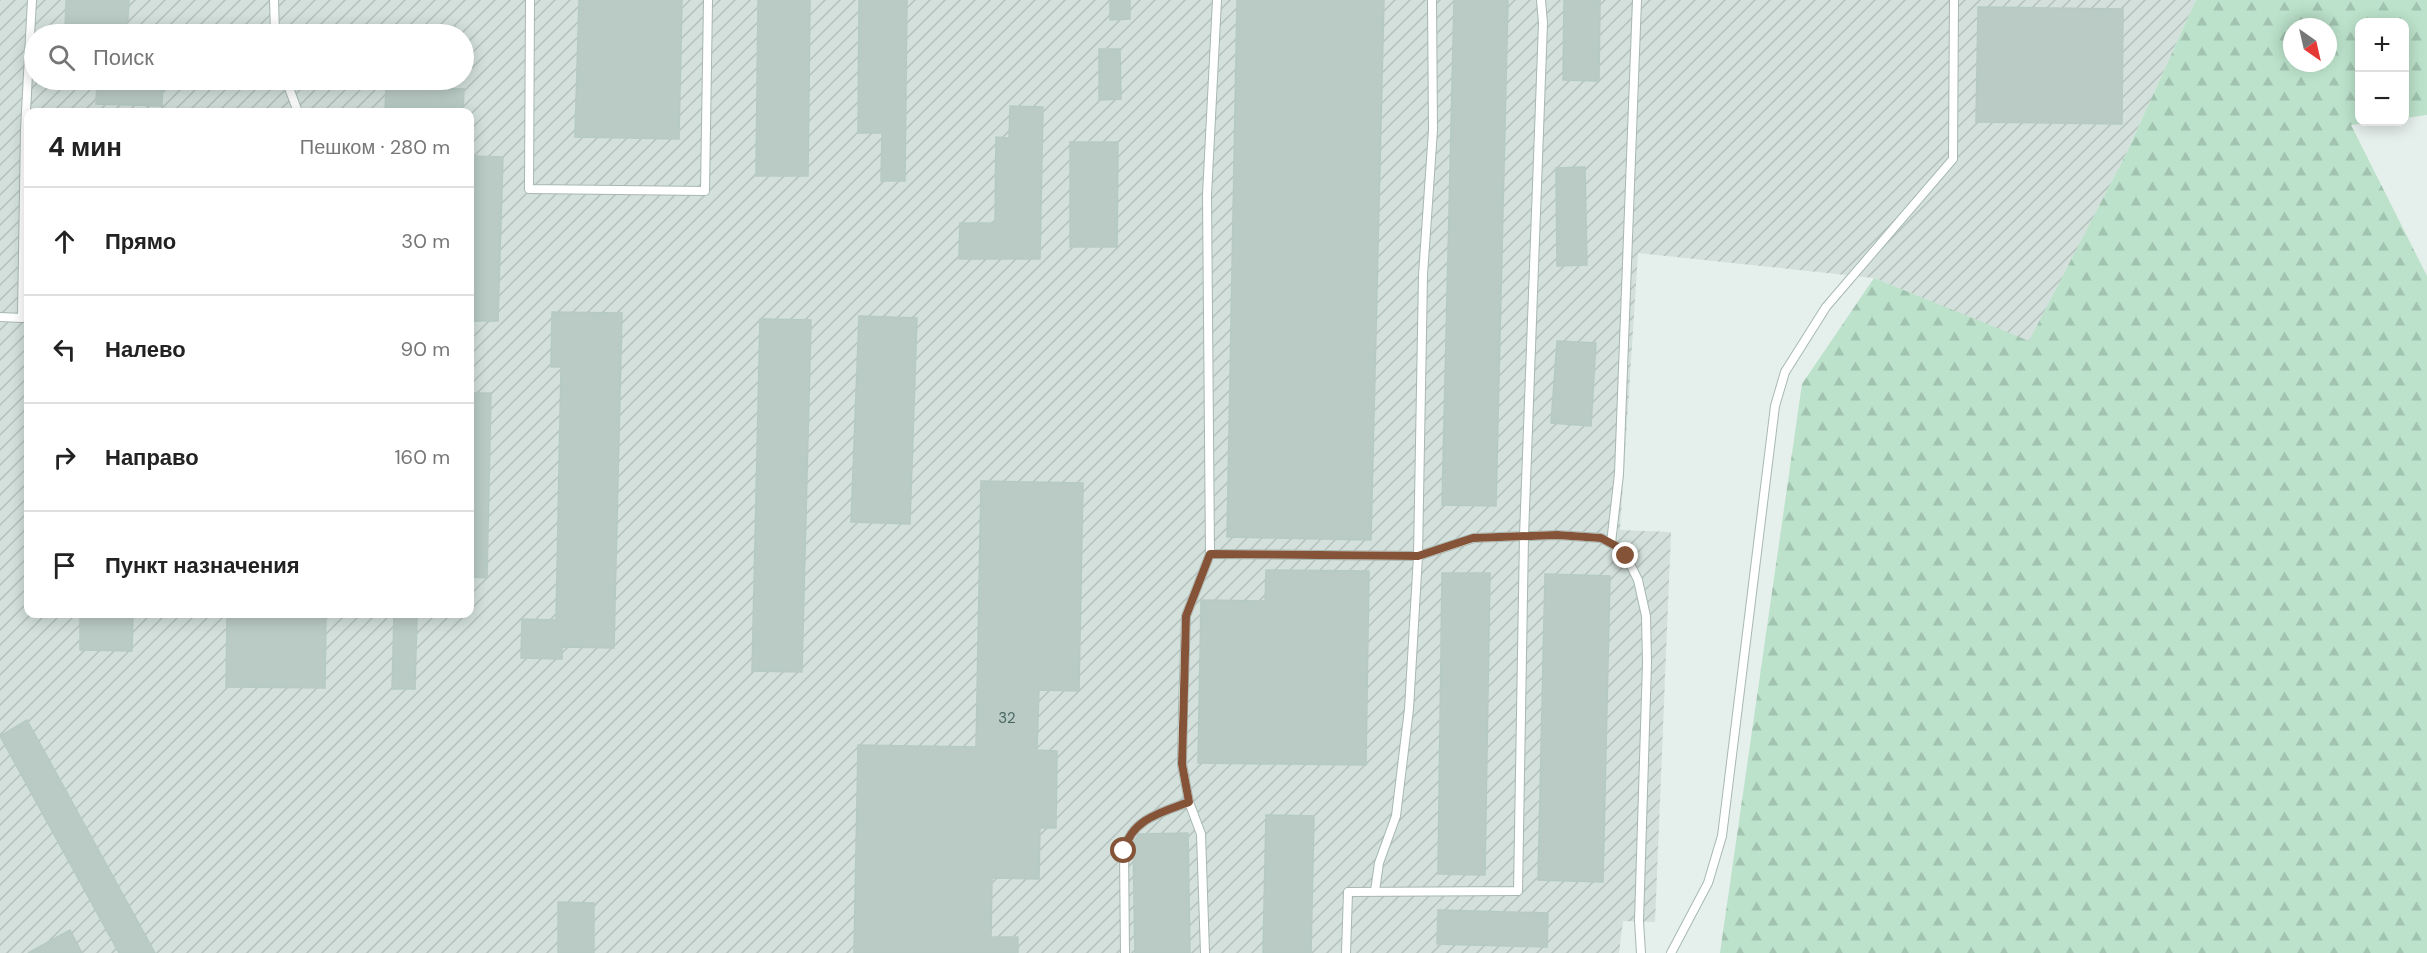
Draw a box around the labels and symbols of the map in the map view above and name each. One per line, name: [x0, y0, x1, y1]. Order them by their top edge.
north arrow: [2283, 18, 2337, 72]
route end: [1612, 542, 1638, 568]
house number: 32: [998, 708, 1016, 728]
route start: [1110, 837, 1136, 863]

